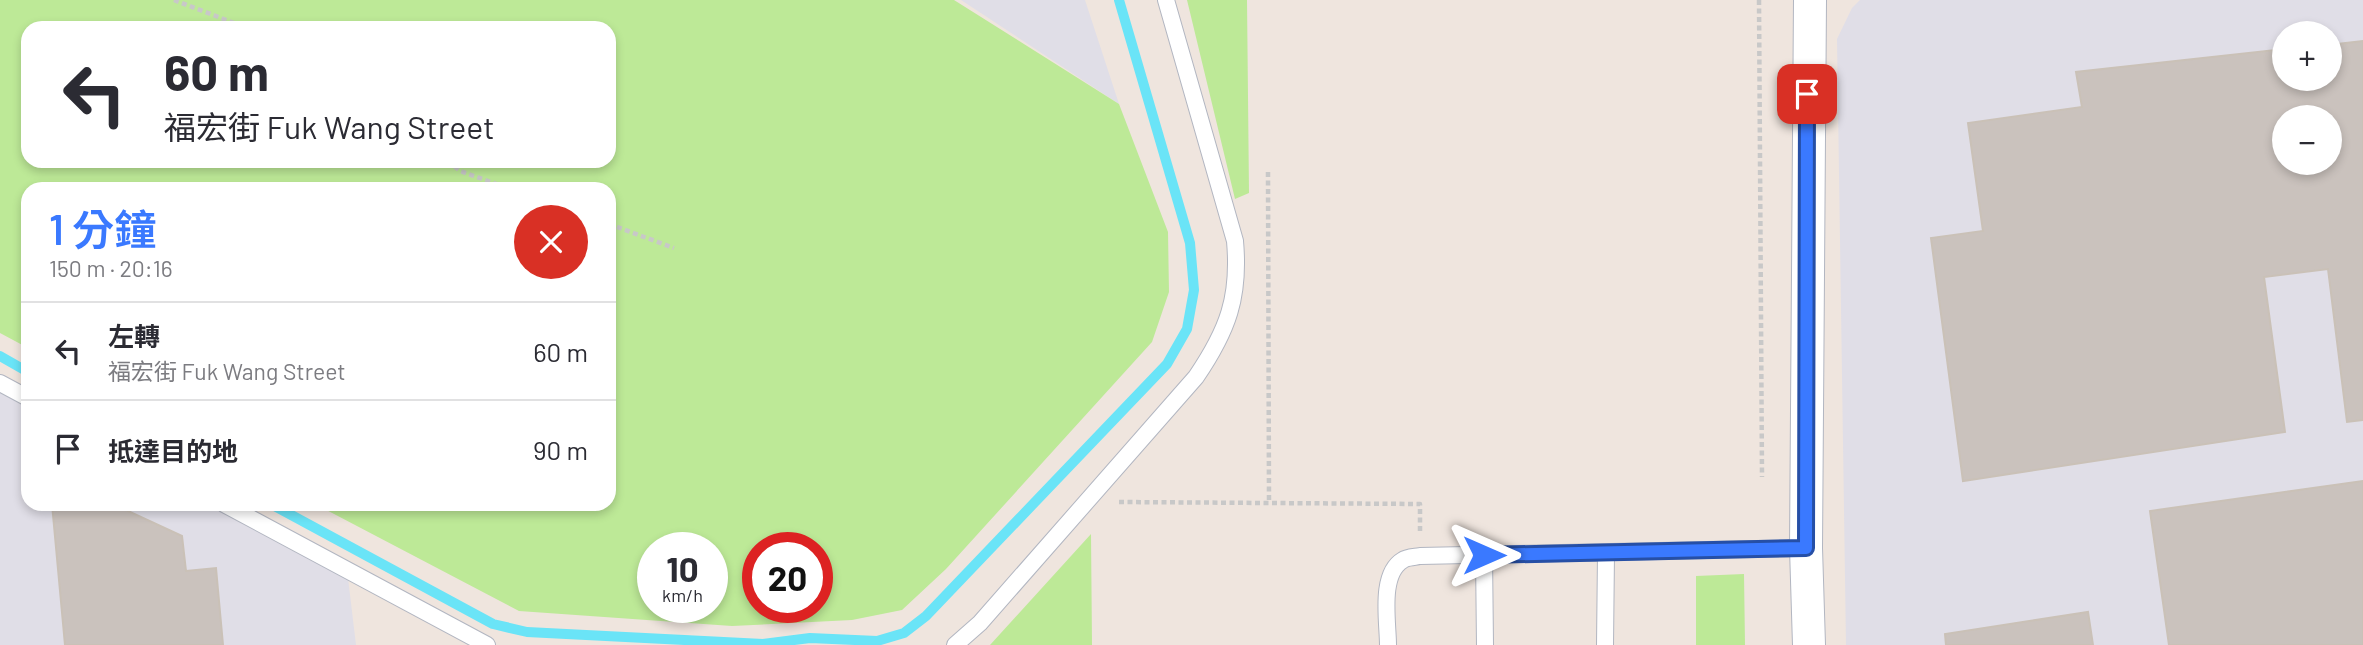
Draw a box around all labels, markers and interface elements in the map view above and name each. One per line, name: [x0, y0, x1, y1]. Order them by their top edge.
map controls: [2272, 21, 2342, 175]
button: +: [2272, 21, 2342, 91]
text: 60 m: [164, 42, 269, 101]
icon: left: [49, 49, 140, 140]
pin: [1777, 64, 1837, 124]
icon: arrive: [1788, 75, 1826, 113]
button: −: [2272, 105, 2342, 175]
text: 福宏街 Fuk Wang Street: [164, 107, 495, 145]
text: 1 分鐘: [49, 203, 156, 253]
button: close: [514, 205, 588, 279]
text: 150 m · 20:16: [49, 254, 173, 282]
text: 左轉: [108, 320, 160, 351]
icon: left: [49, 332, 87, 370]
text: 60 m: [533, 336, 588, 367]
text: 福宏街 Fuk Wang Street: [108, 357, 346, 385]
icon: arrive: [49, 430, 87, 468]
text: 90 m: [533, 434, 588, 465]
text: 抵達目的地: [108, 435, 238, 466]
position arrow: [1447, 518, 1521, 592]
speed limit sign: 20: [742, 532, 833, 623]
text: 10: [666, 547, 699, 589]
text: km/h: [662, 584, 703, 606]

